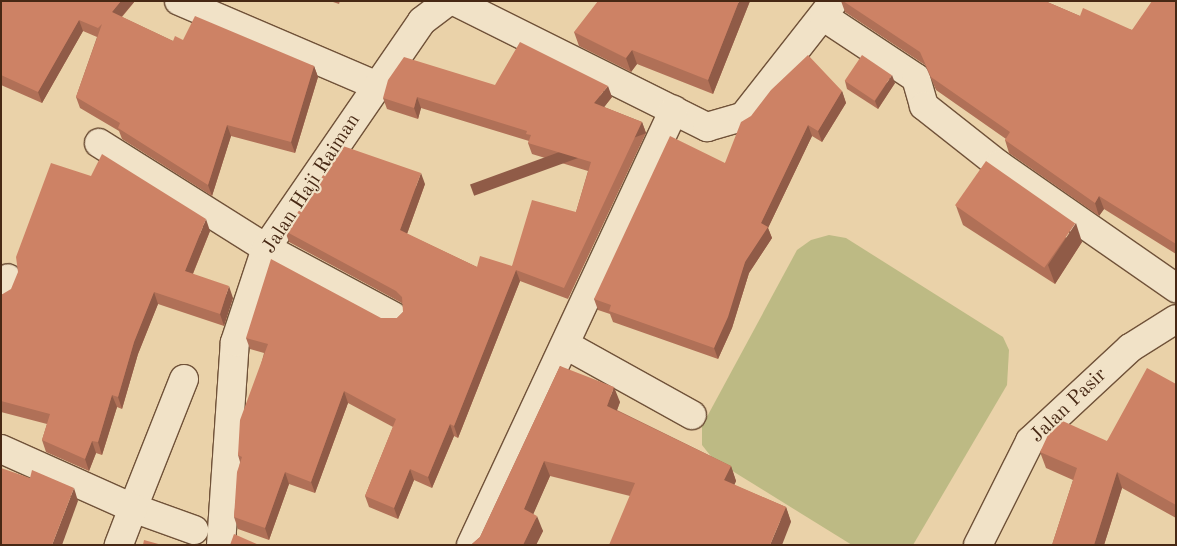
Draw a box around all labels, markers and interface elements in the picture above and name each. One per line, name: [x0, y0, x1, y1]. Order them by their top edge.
street label: Jalan Haji Raiman: [258, 110, 366, 258]
street label: Jalan Pasir: [1026, 364, 1112, 448]

